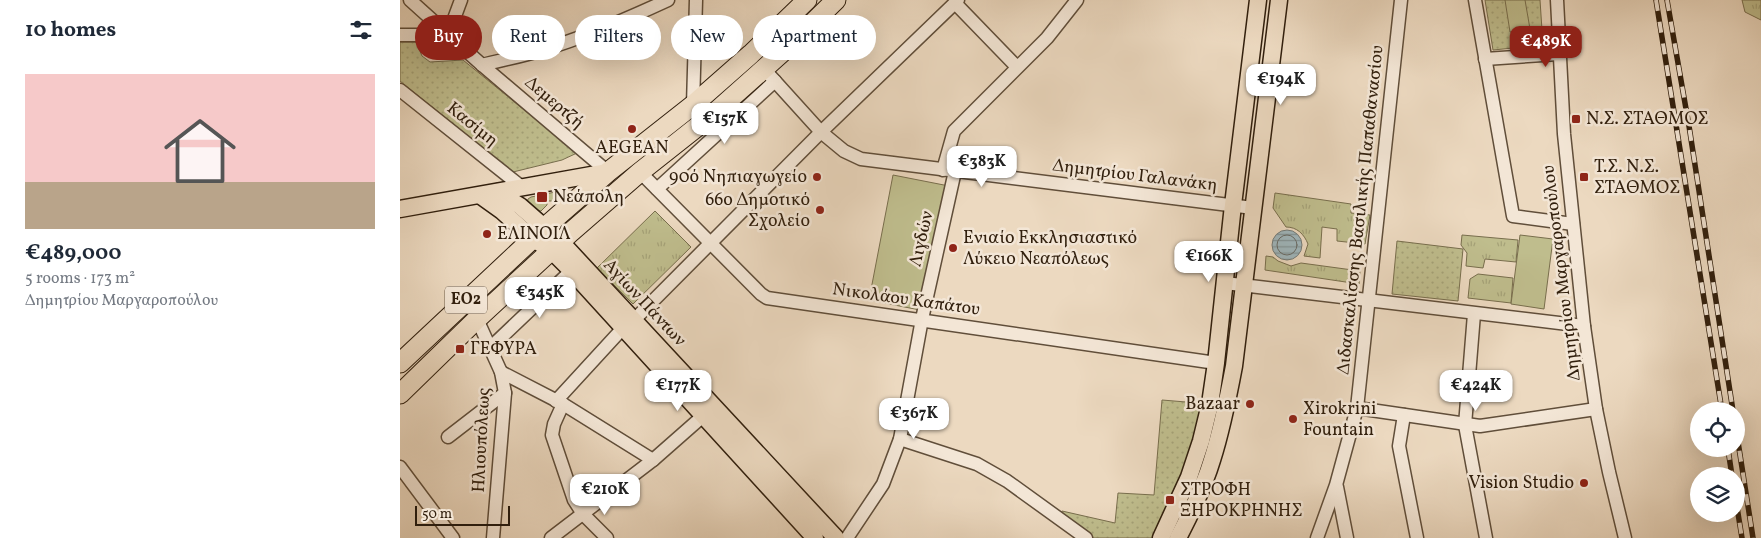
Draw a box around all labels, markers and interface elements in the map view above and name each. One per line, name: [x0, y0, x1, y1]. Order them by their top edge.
chip: Buy: [415, 15, 482, 60]
chip: Rent: [492, 15, 565, 60]
chip: Filters: [575, 15, 661, 60]
chip: New: [671, 15, 743, 60]
chip: Apartment: [753, 15, 876, 60]
text: 10 homes: [25, 16, 116, 45]
icon: filters: [347, 16, 375, 44]
pin: €489K: [1511, 26, 1581, 68]
text: €489K: [1521, 31, 1571, 53]
street label: Διδασκαλίσσης Βασιλικής Παπαθανασίου: [1331, 44, 1391, 376]
pin: €194K: [1246, 64, 1316, 106]
text: €194K: [1257, 69, 1305, 91]
street label: Δεμερτζή: [519, 71, 589, 135]
street label: Κασίμη: [441, 97, 503, 153]
pin: €157K: [690, 102, 760, 145]
icon: home: [155, 106, 245, 196]
place label: Ν.Σ. ΣΤΑΘΜΟΣ: [1586, 107, 1709, 132]
text: €157K: [702, 108, 748, 130]
marker: Ν.Σ. ΣΤΑΘΜΟΣ: [1570, 113, 1582, 125]
marker: AEGEAN: [626, 123, 638, 135]
place label: AEGEAN: [595, 136, 669, 161]
pin: €383K: [947, 146, 1017, 188]
text: €383K: [958, 151, 1006, 173]
street label: Δημητρίου Γαλανάκη: [1051, 153, 1219, 199]
place label: Τ.Σ. Ν.Σ. ΣΤΑΘΜΟΣ: [1594, 155, 1680, 201]
street label: Δημητρίου Μαργαροπούλου: [1536, 164, 1588, 382]
place label: 90ό Νηπιαγωγείο: [669, 165, 807, 190]
marker: 90ό Νηπιαγωγείο: [811, 171, 823, 183]
marker: Τ.Σ. Ν.Σ. ΣΤΑΘΜΟΣ: [1578, 171, 1590, 183]
place label: Νεάπολη: [553, 185, 624, 210]
place label: 66ο Δημοτικό Σχολείο: [705, 188, 810, 234]
marker: Νεάπολη: [535, 190, 549, 204]
marker: 66ο Δημοτικό Σχολείο: [814, 204, 826, 216]
street label: Λιγδών: [903, 208, 941, 269]
place label: ΕΛΙΝΟΙΛ: [497, 222, 571, 247]
place label: Ενιαίο Εκκλησιαστικό Λύκειο Νεαπόλεως: [963, 226, 1137, 272]
marker: ΕΛΙΝΟΙΛ: [481, 228, 493, 240]
text: €489,000: [25, 239, 121, 268]
pin: €166K: [1174, 240, 1244, 283]
marker: Ενιαίο Εκκλησιαστικό Λύκειο Νεαπόλεως: [947, 242, 959, 254]
text: €166K: [1185, 246, 1233, 268]
street label: Αγίων Πάντων: [597, 254, 691, 353]
text: 5 rooms · 173 m²: [25, 268, 135, 290]
pin: €345K: [505, 276, 575, 319]
street label: Νικολάου Καπάτου: [831, 277, 981, 323]
text: €345K: [516, 282, 564, 304]
road number: ΕΟ2: [445, 286, 487, 314]
text: Δημητρίου Μαργαροπούλου: [25, 290, 218, 312]
place label: ΓΕΦΥΡΑ: [470, 337, 537, 362]
marker: ΓΕΦΥΡΑ: [454, 343, 466, 355]
pin: €177K: [643, 370, 713, 412]
pin: €424K: [1441, 370, 1511, 412]
text: €177K: [655, 375, 701, 397]
text: €424K: [1451, 375, 1501, 397]
street label: Ηλιουπόλεως: [467, 387, 497, 493]
place label: Bazaar: [1185, 392, 1240, 417]
place label: Xirokrini Fountain: [1303, 397, 1376, 443]
pin: €367K: [879, 398, 949, 440]
marker: Bazaar: [1244, 398, 1256, 410]
map controls: [1690, 402, 1745, 522]
button: locate: [1690, 402, 1745, 457]
text: €367K: [890, 403, 938, 425]
marker: Xirokrini Fountain: [1287, 413, 1299, 425]
button: layers: [1690, 467, 1745, 522]
place label: Vision Studio: [1469, 471, 1574, 496]
pin: €210K: [570, 474, 640, 516]
marker: Vision Studio: [1578, 477, 1590, 489]
place label: ΣΤΡΟΦΗ ΞΗΡΟΚΡΗΝΗΣ: [1180, 478, 1302, 524]
text: €210K: [581, 479, 629, 501]
marker: ΣΤΡΟΦΗ ΞΗΡΟΚΡΗΝΗΣ: [1164, 494, 1176, 506]
scale bar: [415, 503, 510, 526]
text: 50 m: [422, 505, 452, 524]

